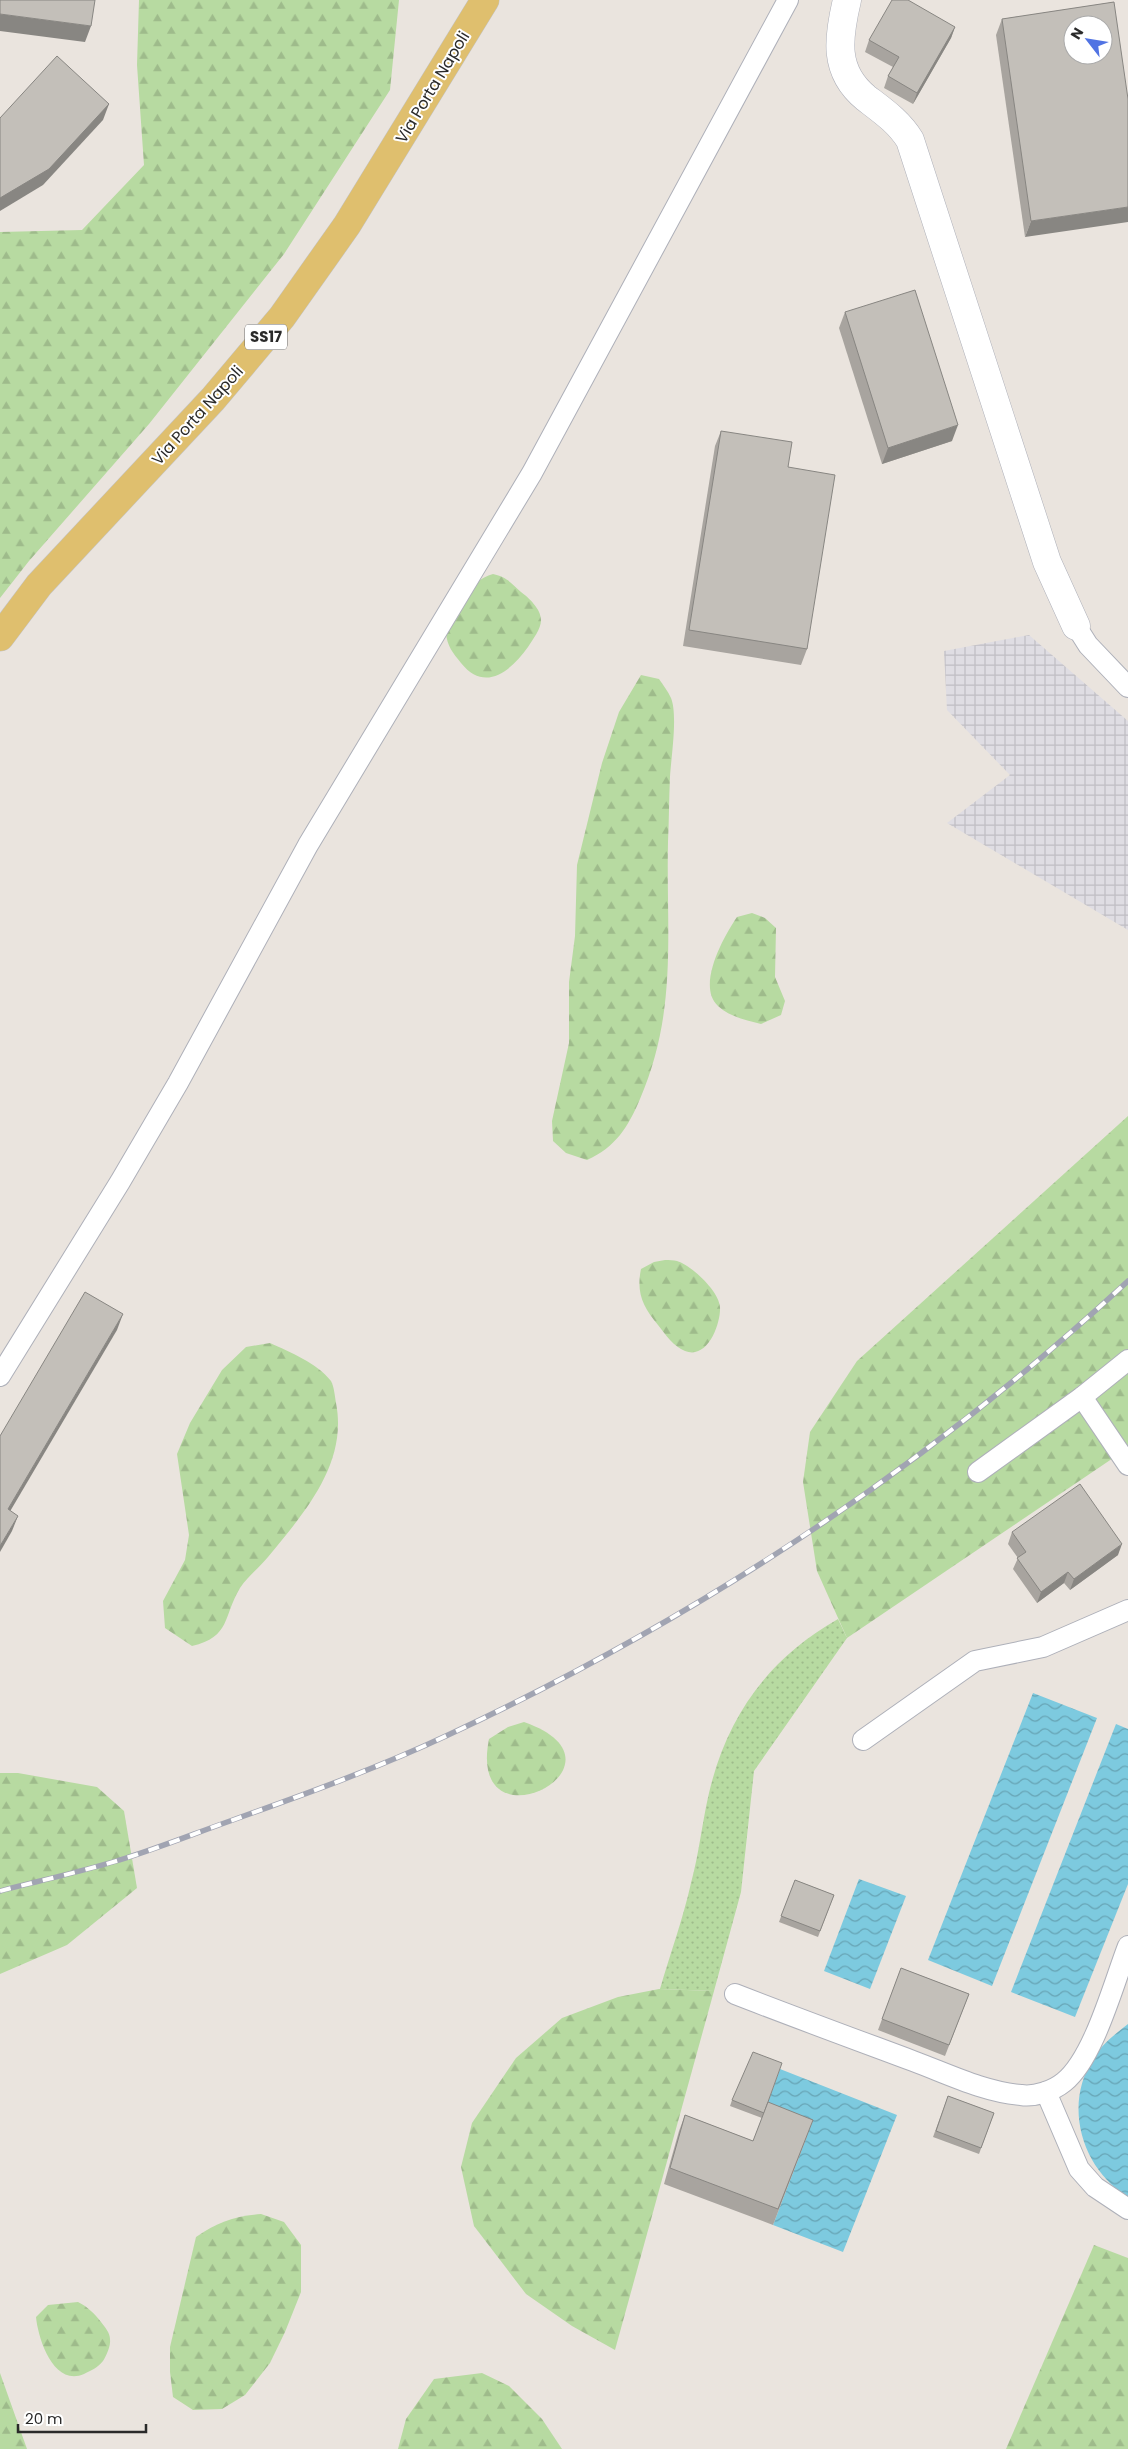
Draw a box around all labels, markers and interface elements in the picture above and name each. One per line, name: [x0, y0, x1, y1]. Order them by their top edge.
north arrow: [1063, 15, 1113, 65]
text: N: [1066, 24, 1088, 43]
street label: Via Porta Napoli: [390, 27, 475, 148]
road number: SS17: [245, 324, 287, 350]
street label: Via Porta Napoli: [146, 360, 248, 470]
scale bar: [18, 2402, 145, 2434]
text: 20 m: [25, 2408, 63, 2429]

